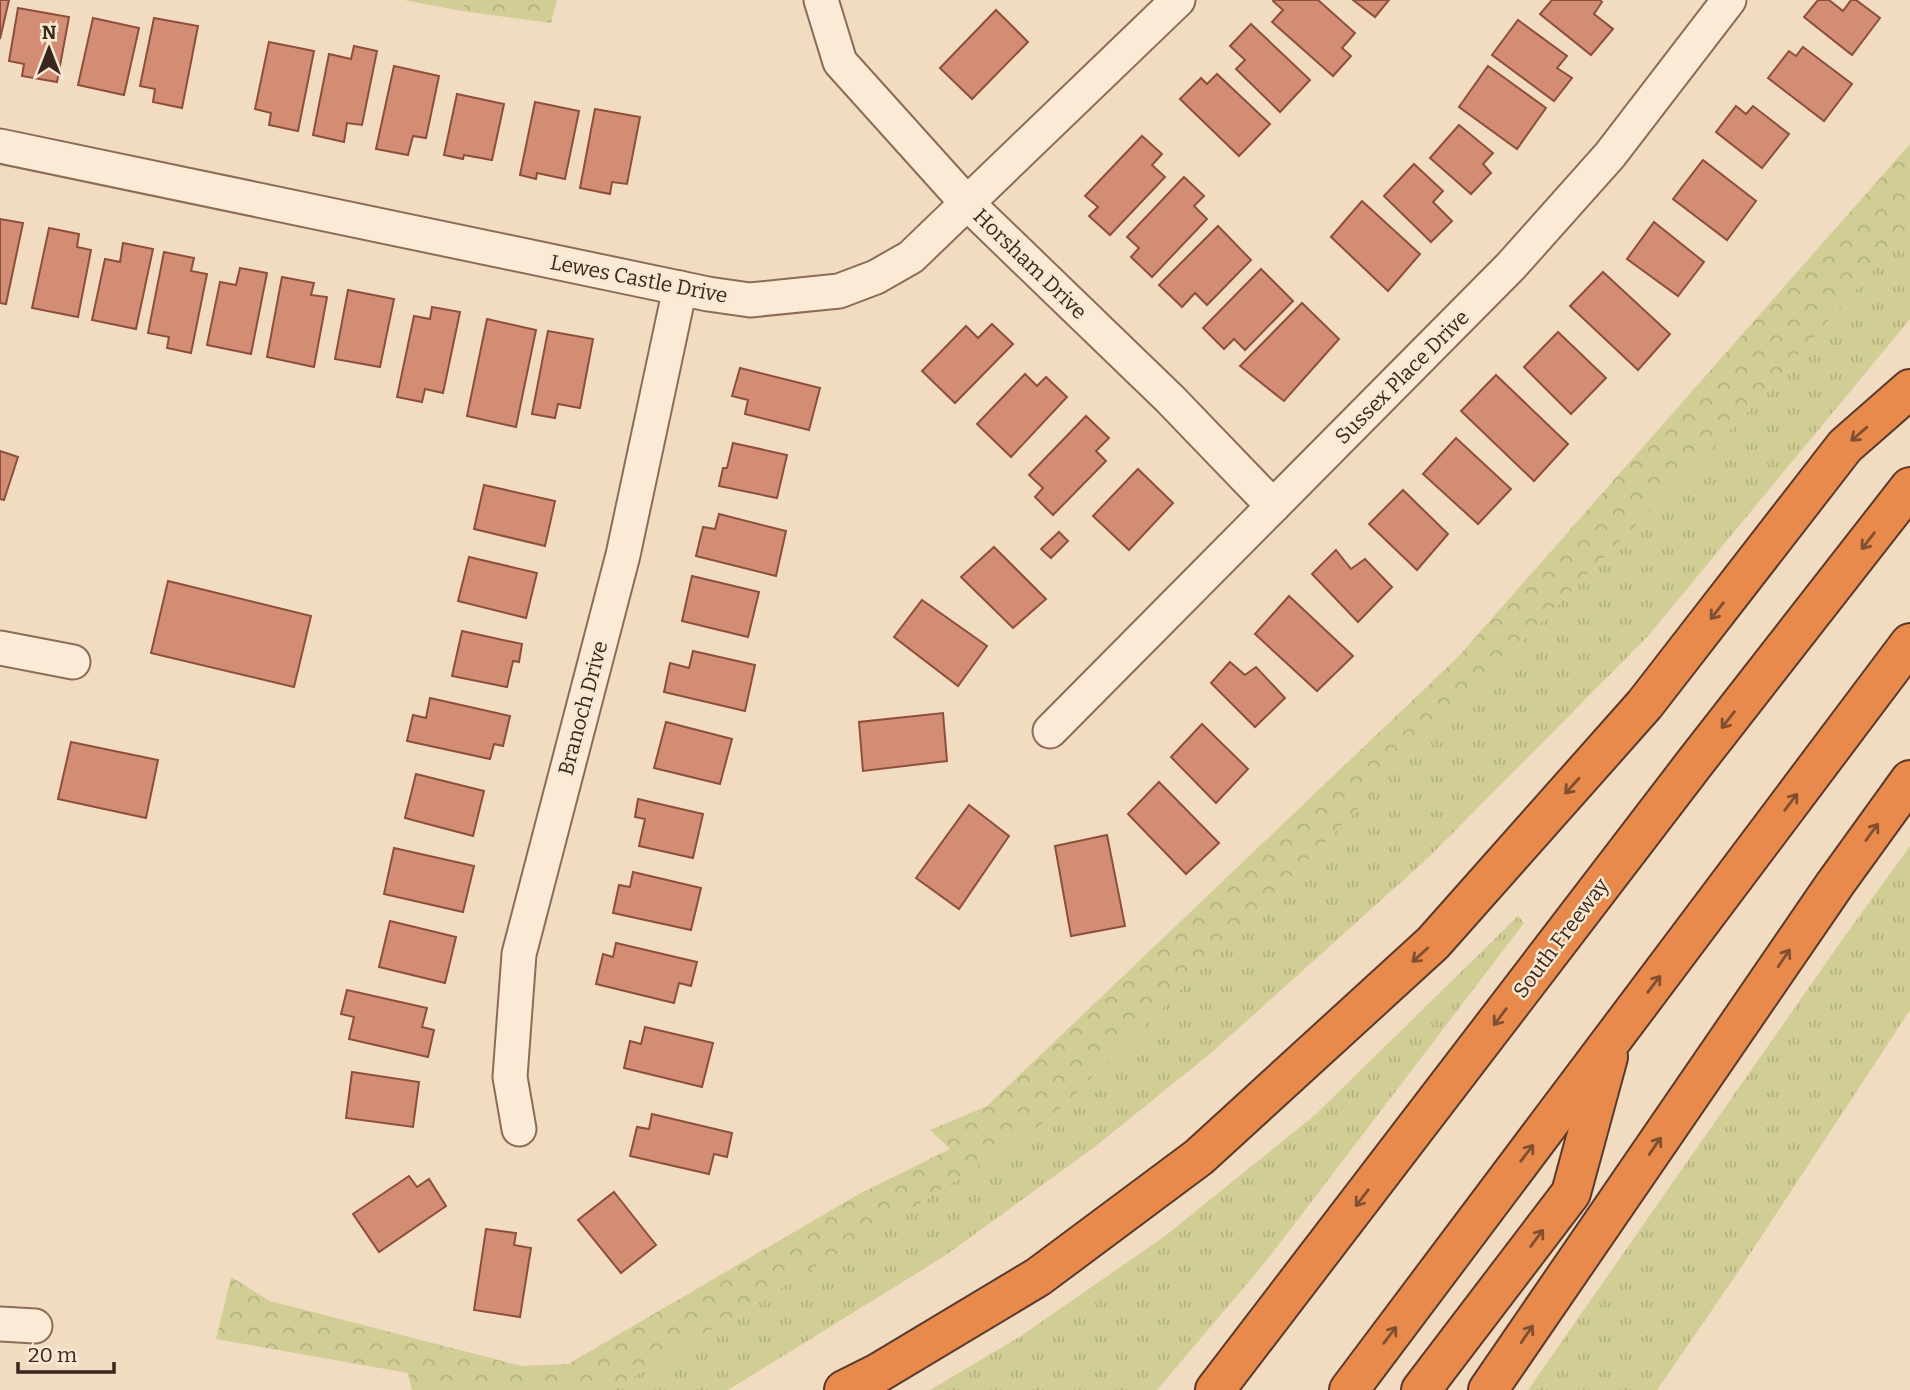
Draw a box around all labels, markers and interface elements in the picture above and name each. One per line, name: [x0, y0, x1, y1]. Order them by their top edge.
north arrow: [14, 14, 84, 84]
text: N: [42, 21, 57, 44]
street label: Horsham Drive: [968, 203, 1092, 325]
street label: Lewes Castle Drive: [548, 249, 730, 309]
street label: Sussex Place Drive: [1329, 304, 1475, 450]
one-way arrow: [1850, 426, 1868, 442]
one-way arrow: [1861, 531, 1876, 549]
one-way arrow: [1709, 602, 1724, 620]
street label: Branoch Drive: [553, 638, 613, 778]
one-way arrow: [1721, 711, 1736, 729]
one-way arrow: [1564, 777, 1580, 795]
one-way arrow: [1783, 793, 1798, 812]
one-way arrow: [1865, 823, 1880, 842]
street label: South Freeway: [1508, 872, 1615, 1003]
one-way arrow: [1411, 947, 1429, 963]
one-way arrow: [1777, 949, 1791, 968]
one-way arrow: [1647, 975, 1662, 994]
one-way arrow: [1493, 1008, 1508, 1026]
one-way arrow: [1648, 1137, 1662, 1156]
one-way arrow: [1519, 1144, 1534, 1163]
one-way arrow: [1355, 1188, 1370, 1207]
one-way arrow: [1530, 1229, 1544, 1248]
one-way arrow: [1520, 1325, 1534, 1344]
one-way arrow: [1383, 1327, 1398, 1345]
scale bar: [18, 1330, 114, 1374]
text: 20 m: [28, 1342, 77, 1368]

